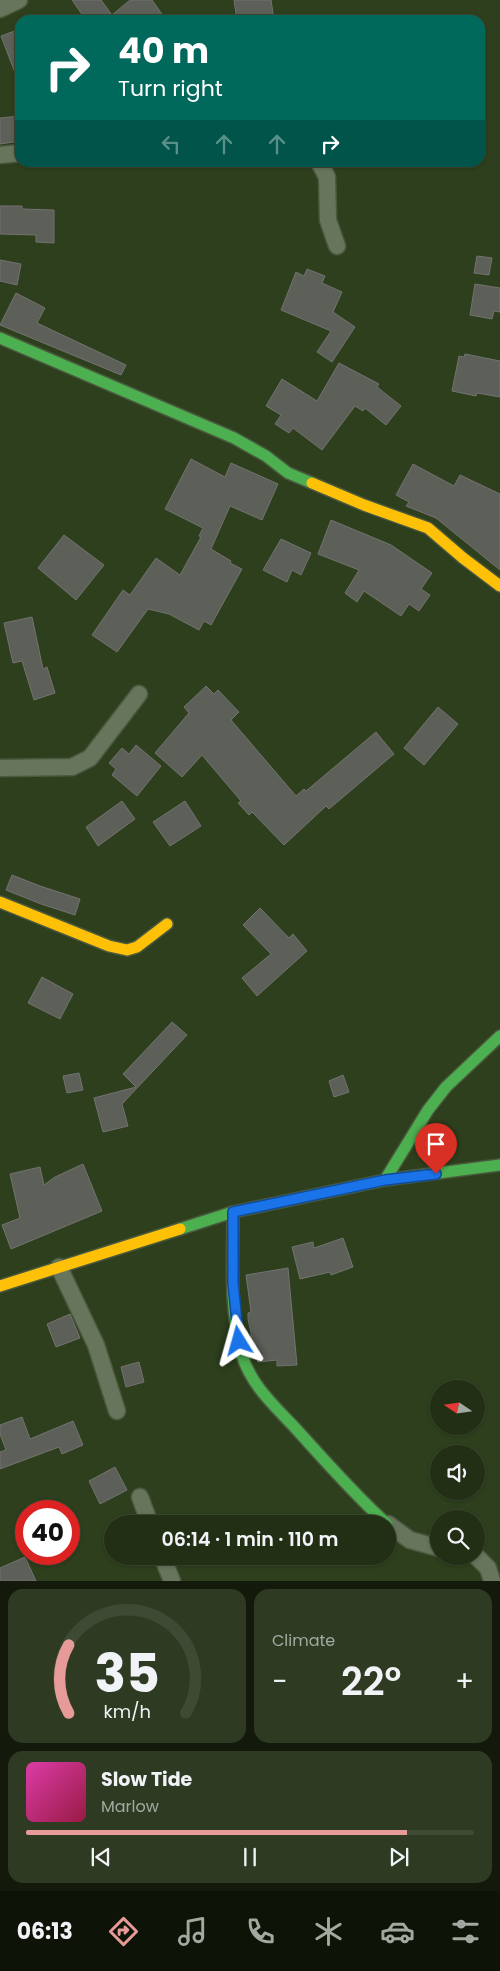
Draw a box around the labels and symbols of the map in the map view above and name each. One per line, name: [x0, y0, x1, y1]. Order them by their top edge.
pin: [415, 1123, 457, 1174]
position arrow: [212, 1314, 264, 1366]
north arrow: [430, 1380, 485, 1435]
speed limit sign: 40: [15, 1500, 80, 1565]

